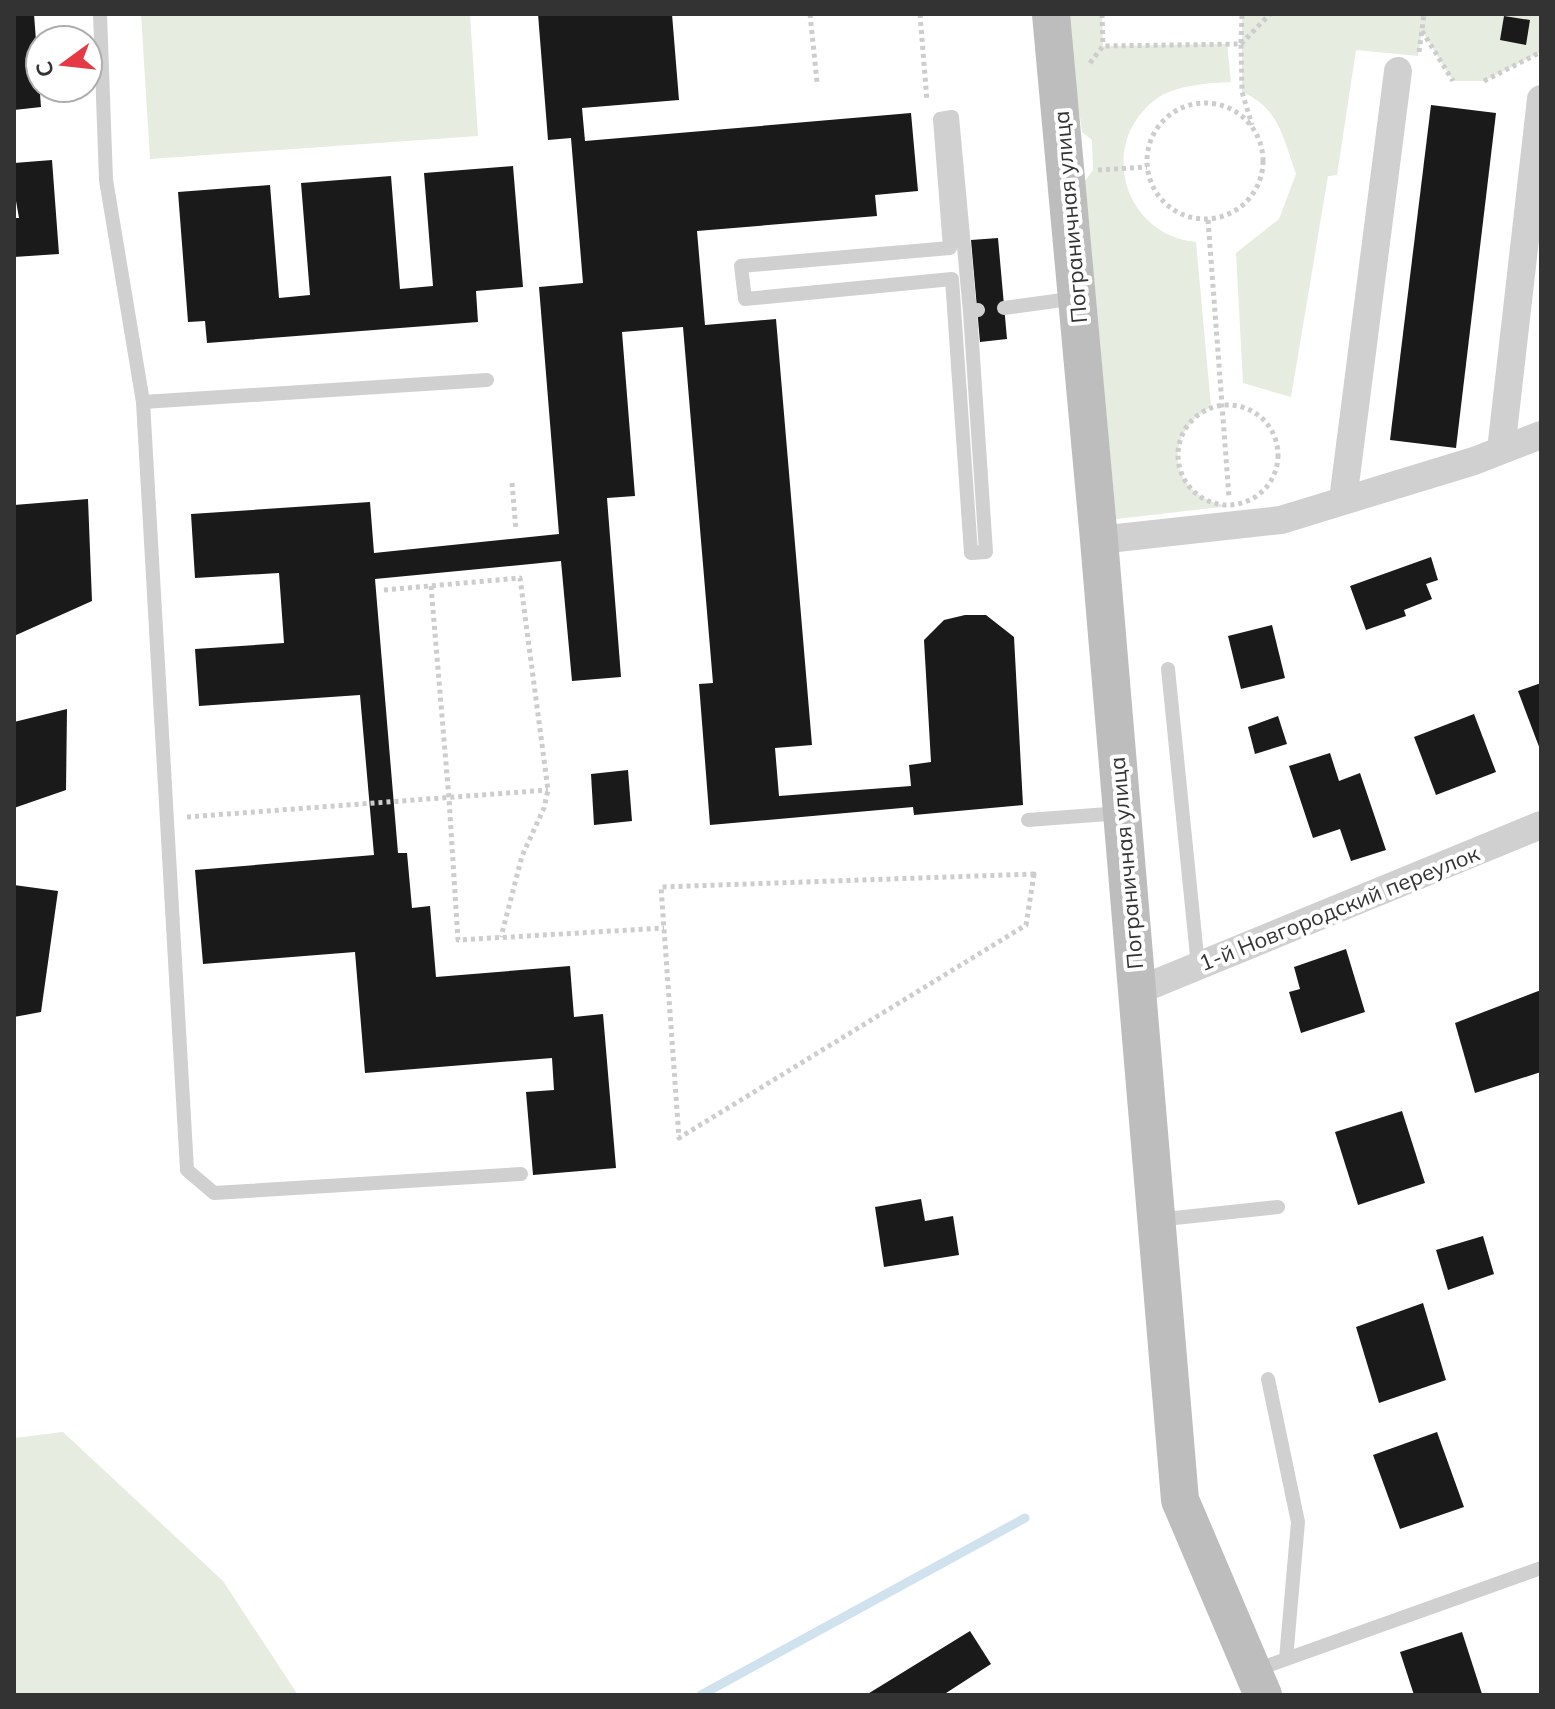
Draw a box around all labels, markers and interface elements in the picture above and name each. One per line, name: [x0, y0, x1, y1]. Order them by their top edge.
north arrow: [24, 24, 104, 104]
text: С: [29, 58, 60, 80]
street label: Пограничная улица: [1047, 109, 1093, 325]
street label: Пограничная улица: [1103, 755, 1149, 971]
street label: 1-й Новгородский переулок: [1195, 839, 1483, 977]

